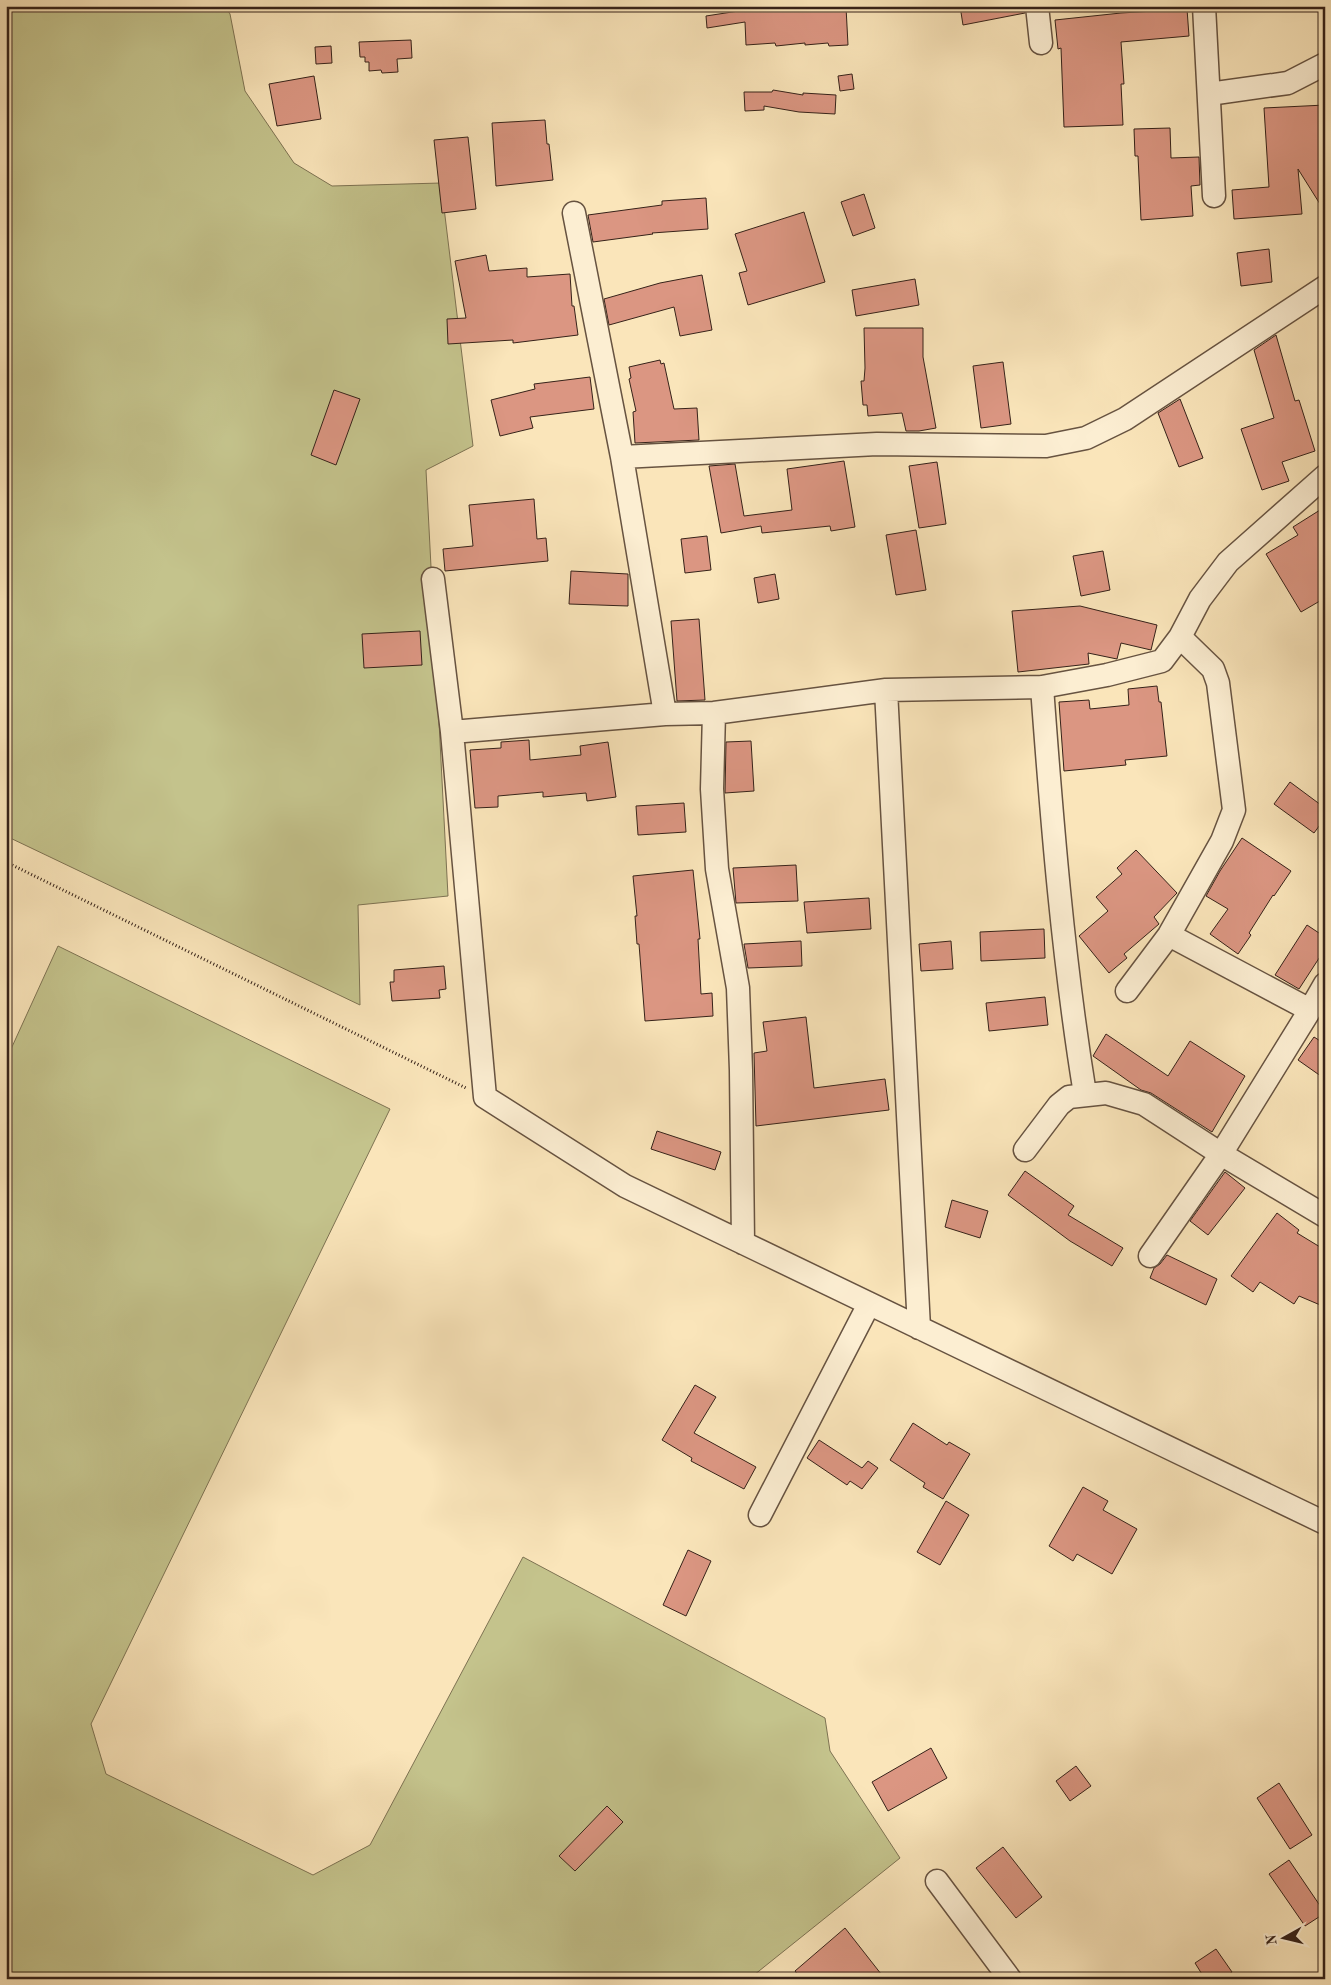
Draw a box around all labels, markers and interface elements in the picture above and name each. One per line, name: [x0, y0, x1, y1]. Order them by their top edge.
north arrow: [1258, 1912, 1308, 1962]
text: N: [1264, 1933, 1280, 1946]

